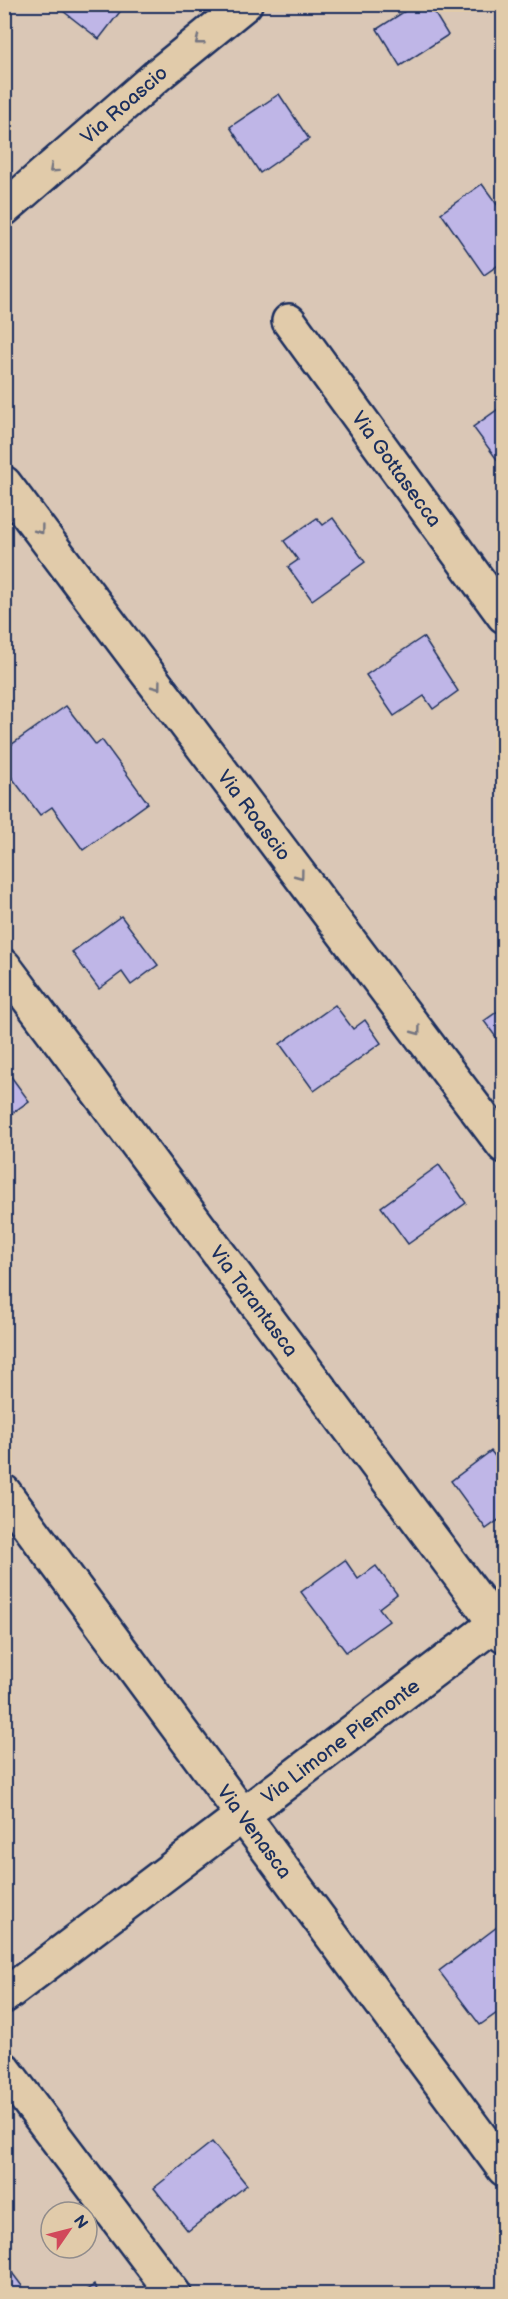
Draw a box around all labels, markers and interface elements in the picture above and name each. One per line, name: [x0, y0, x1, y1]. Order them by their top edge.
one-way arrow: [195, 33, 206, 44]
street label: Via Roascio: [76, 61, 173, 150]
one-way arrow: [49, 162, 60, 173]
street label: Via Gottasecca: [346, 407, 446, 532]
one-way arrow: [32, 524, 43, 535]
one-way arrow: [150, 679, 161, 690]
street label: Via Roascio: [212, 766, 296, 866]
one-way arrow: [292, 869, 303, 880]
one-way arrow: [410, 1024, 421, 1035]
street label: Via Tarantasca: [204, 1241, 303, 1362]
street label: Via Limone Piemonte: [257, 1674, 425, 1810]
street label: Via Venasca: [211, 1781, 296, 1884]
north arrow: [39, 2200, 99, 2260]
text: N: [69, 2212, 91, 2233]

